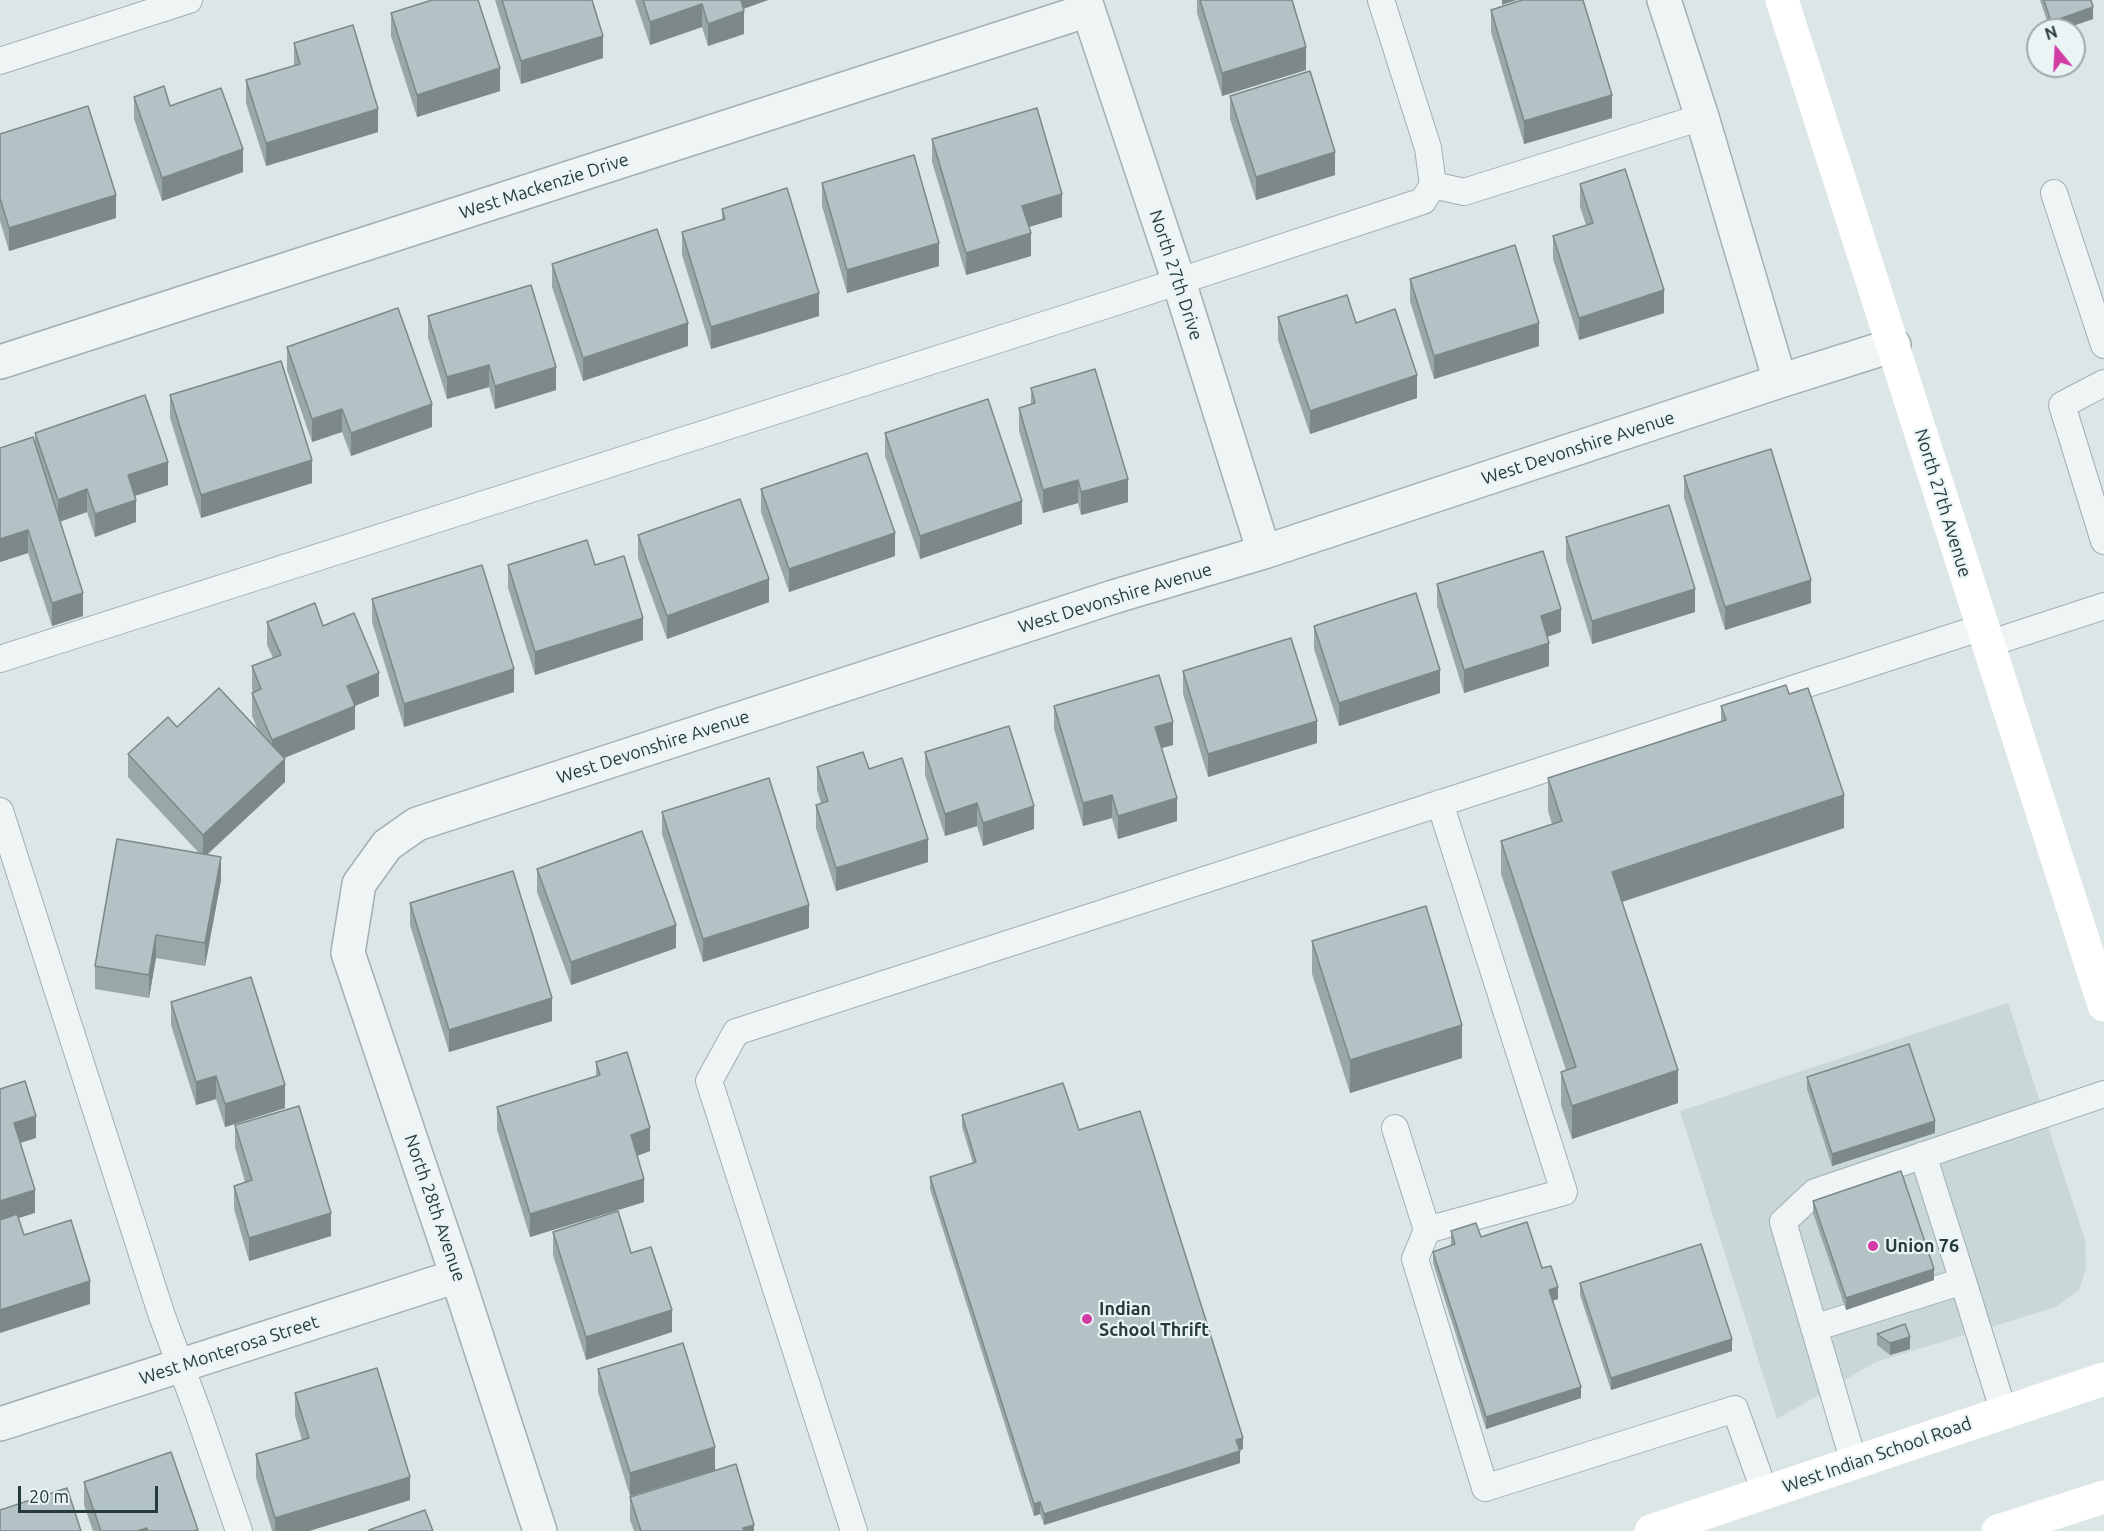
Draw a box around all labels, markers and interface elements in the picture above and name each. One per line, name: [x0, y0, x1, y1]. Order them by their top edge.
north arrow: [2026, 18, 2086, 78]
text: N: [2043, 22, 2060, 43]
street label: West Mackenzie Drive: [457, 148, 631, 224]
street label: North 27th Drive: [1145, 207, 1207, 343]
street label: West Devonshire Avenue: [1479, 407, 1677, 489]
street label: North 27th Avenue: [1910, 426, 1976, 580]
street label: West Devonshire Avenue: [1015, 558, 1215, 638]
street label: West Devonshire Avenue: [554, 706, 752, 788]
street label: North 28th Avenue: [400, 1132, 470, 1284]
place label: Union 76: [1885, 1235, 1959, 1257]
marker: Union 76: [1866, 1239, 1880, 1253]
place label: Indian School Thrift: [1099, 1298, 1209, 1340]
street label: West Monterosa Street: [136, 1311, 322, 1389]
marker: Indian School Thrift: [1080, 1312, 1094, 1326]
street label: West Indian School Road: [1780, 1413, 1974, 1497]
scale bar: [21, 1474, 160, 1512]
text: 20 m: [29, 1486, 69, 1506]

